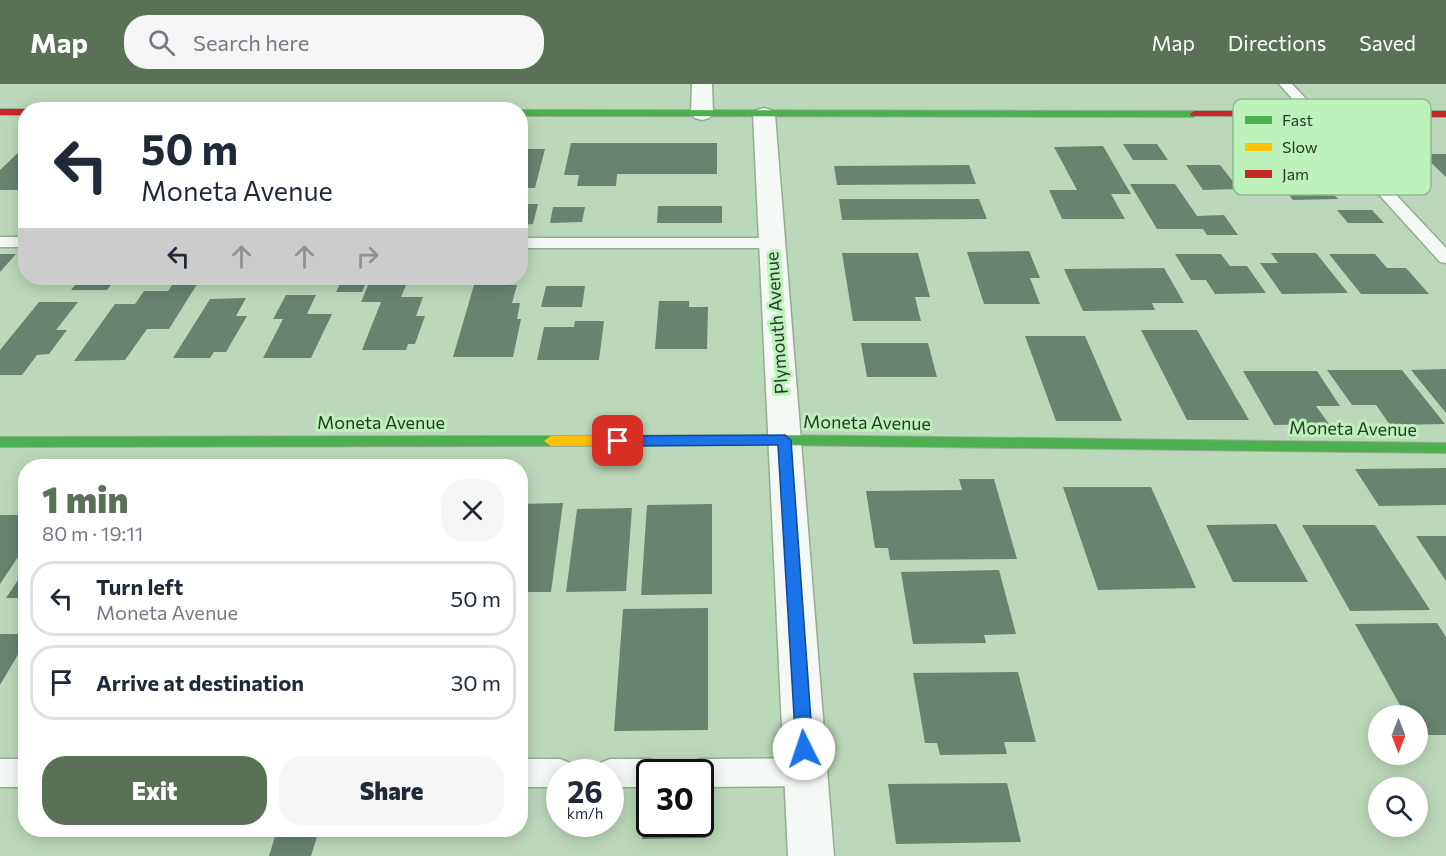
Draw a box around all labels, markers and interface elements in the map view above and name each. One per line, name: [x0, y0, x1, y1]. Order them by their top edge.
search box: [124, 15, 544, 69]
text: Map: [30, 25, 88, 59]
icon: search: [145, 26, 178, 59]
text: Search here: [193, 29, 309, 56]
text: Map: [1152, 30, 1195, 55]
text: Directions: [1228, 30, 1326, 55]
text: Saved: [1359, 30, 1416, 55]
legend: [1233, 99, 1431, 195]
text: Fast: [1282, 110, 1313, 129]
text: 50 m: [141, 122, 238, 174]
icon: left: [42, 126, 120, 204]
text: Slow: [1282, 137, 1318, 156]
text: Jam: [1282, 164, 1309, 183]
text: Moneta Avenue: [141, 174, 333, 207]
icon: left: [162, 240, 195, 273]
icon: ahead: [225, 240, 258, 273]
icon: ahead: [288, 240, 321, 273]
icon: right: [351, 240, 384, 273]
street label: Plymouth Avenue: [760, 251, 792, 395]
street label: Moneta Avenue: [803, 410, 931, 434]
street label: Moneta Avenue: [317, 411, 445, 433]
pin: [592, 415, 643, 466]
street label: Moneta Avenue: [1289, 416, 1417, 440]
icon: arrive: [601, 424, 634, 457]
text: 1 min: [42, 476, 128, 520]
button: close: [441, 479, 504, 542]
text: 80 m · 19:11: [42, 521, 143, 545]
text: Turn left: [96, 573, 183, 600]
icon: left: [45, 582, 78, 615]
text: 50 m: [451, 585, 501, 612]
text: Moneta Avenue: [96, 600, 238, 624]
icon: arrive: [45, 666, 78, 699]
text: Arrive at destination: [96, 669, 304, 696]
text: 30 m: [451, 669, 501, 696]
north arrow: [1368, 705, 1428, 765]
map controls: [1368, 705, 1428, 837]
position arrow: [772, 717, 836, 781]
button: Exit: [42, 756, 267, 825]
button: Share: [279, 756, 504, 825]
speed limit sign: 30: [636, 759, 714, 837]
text: 26: [567, 772, 603, 809]
button: search: [1368, 777, 1428, 837]
text: km/h: [567, 804, 603, 822]

